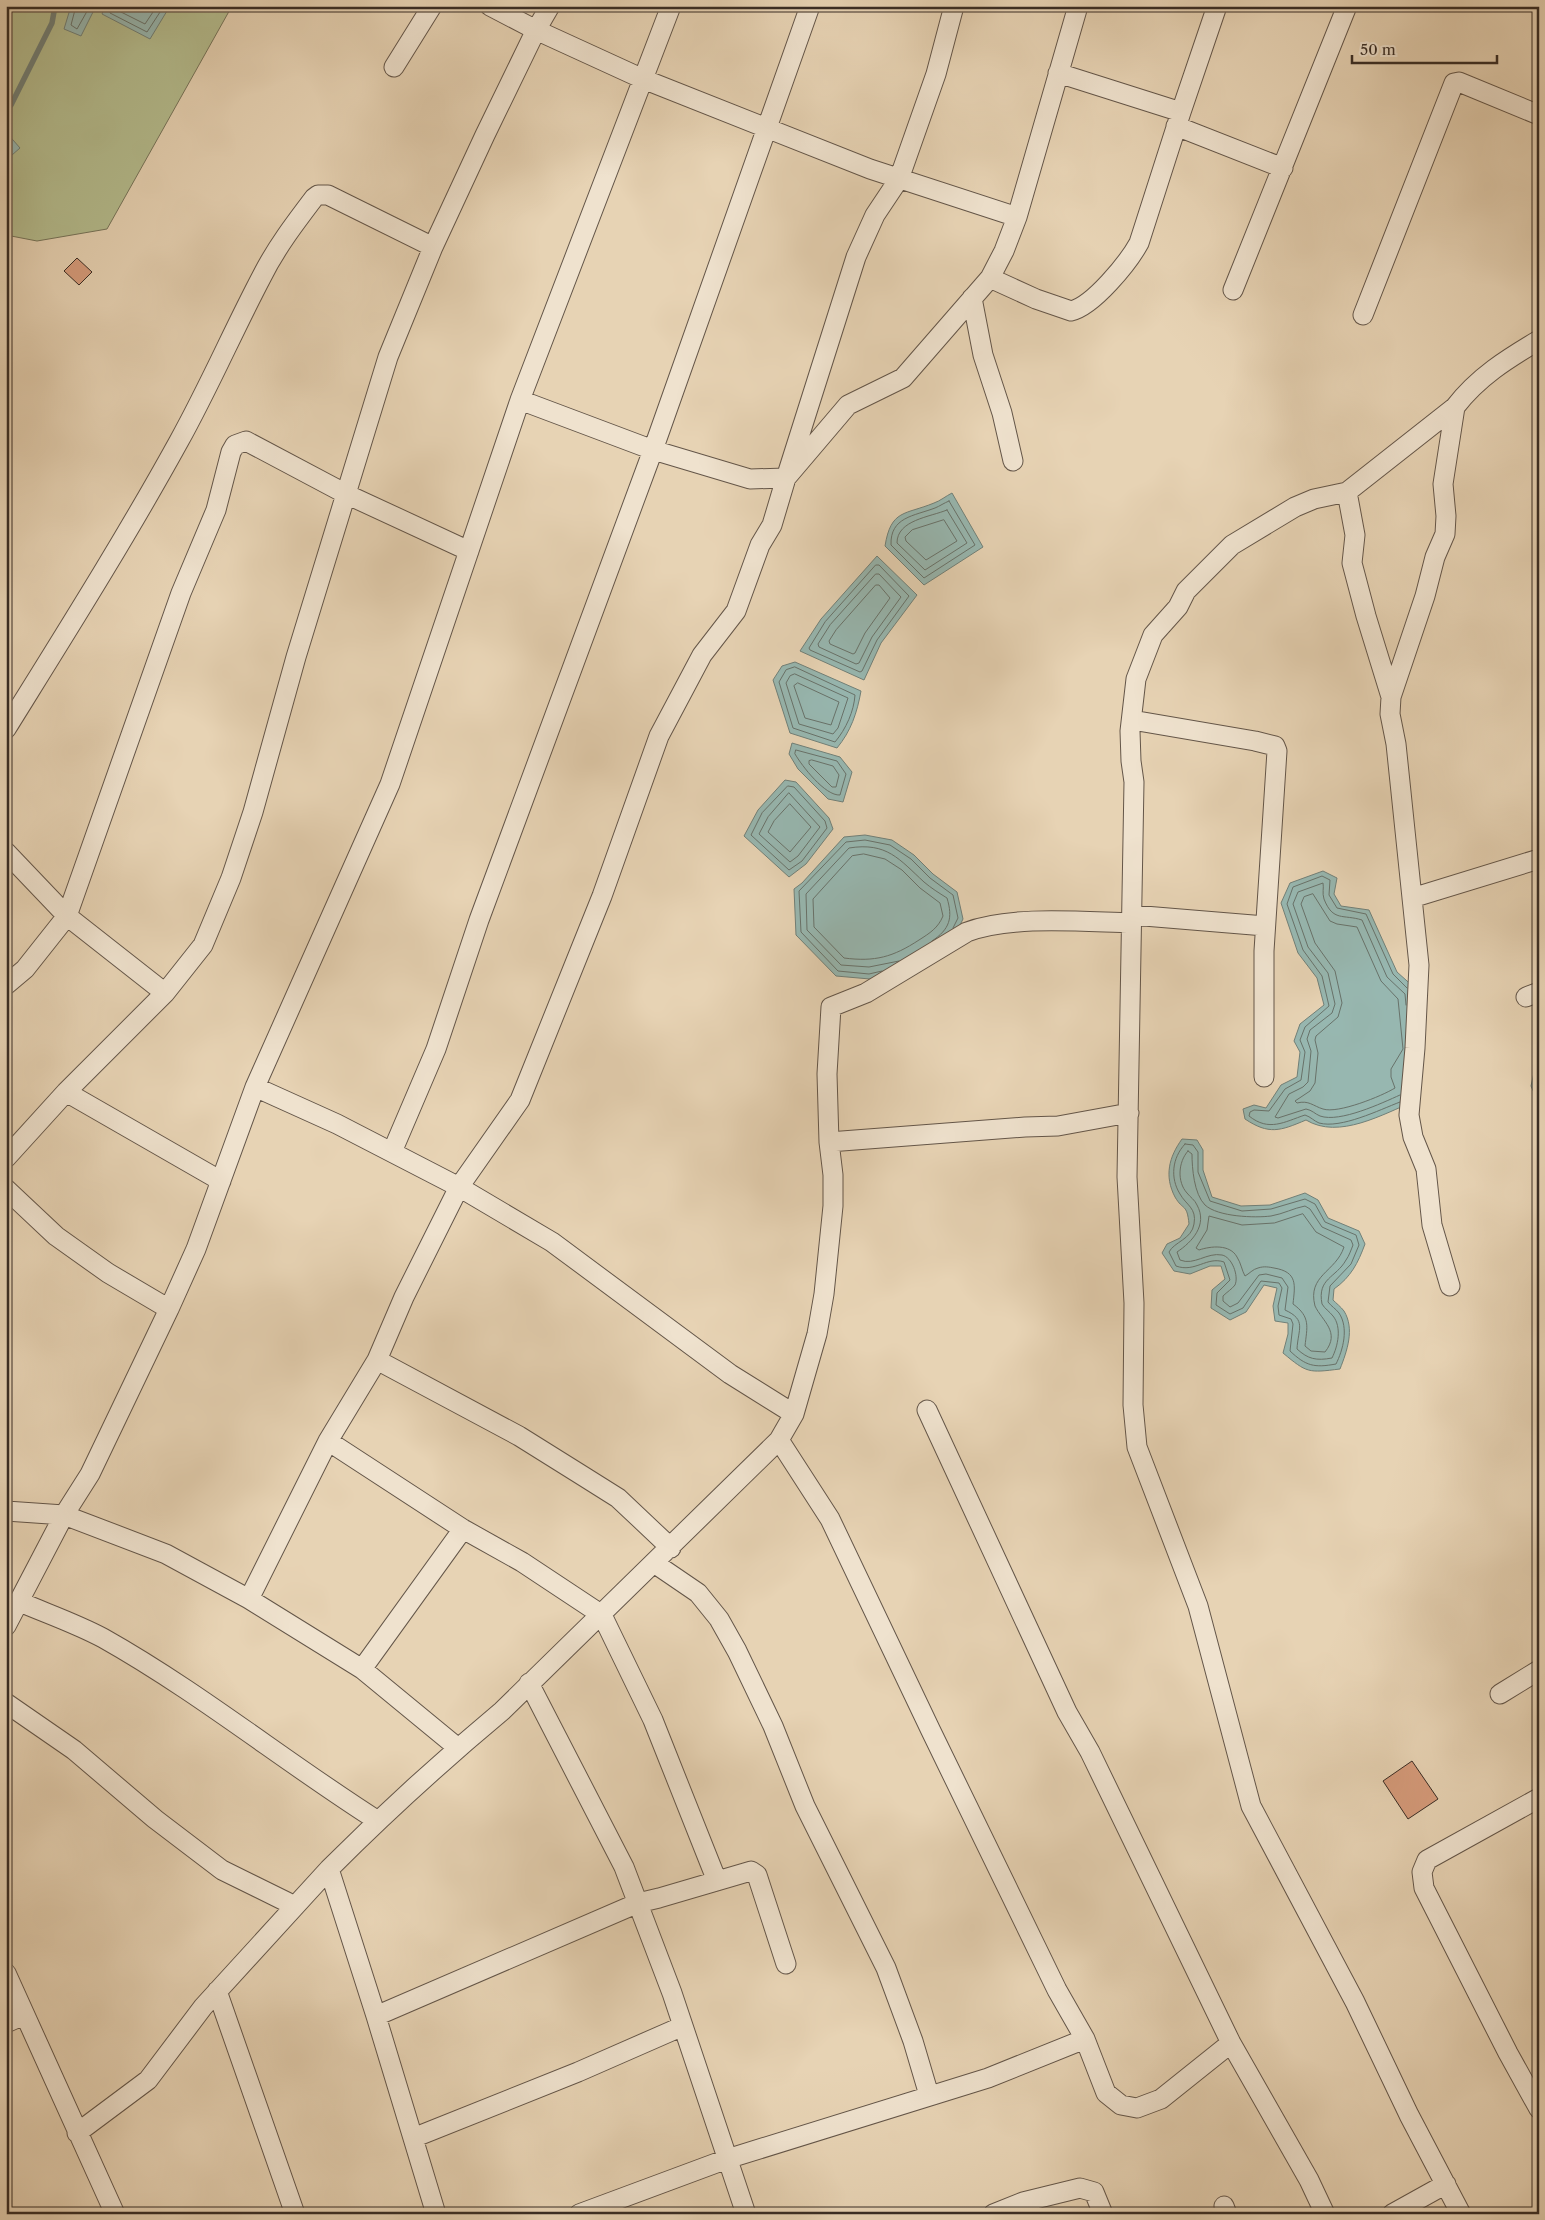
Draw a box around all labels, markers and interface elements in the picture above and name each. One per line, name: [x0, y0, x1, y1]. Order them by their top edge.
scale bar: [1352, 32, 1498, 64]
text: 50 m: [1360, 40, 1396, 59]

